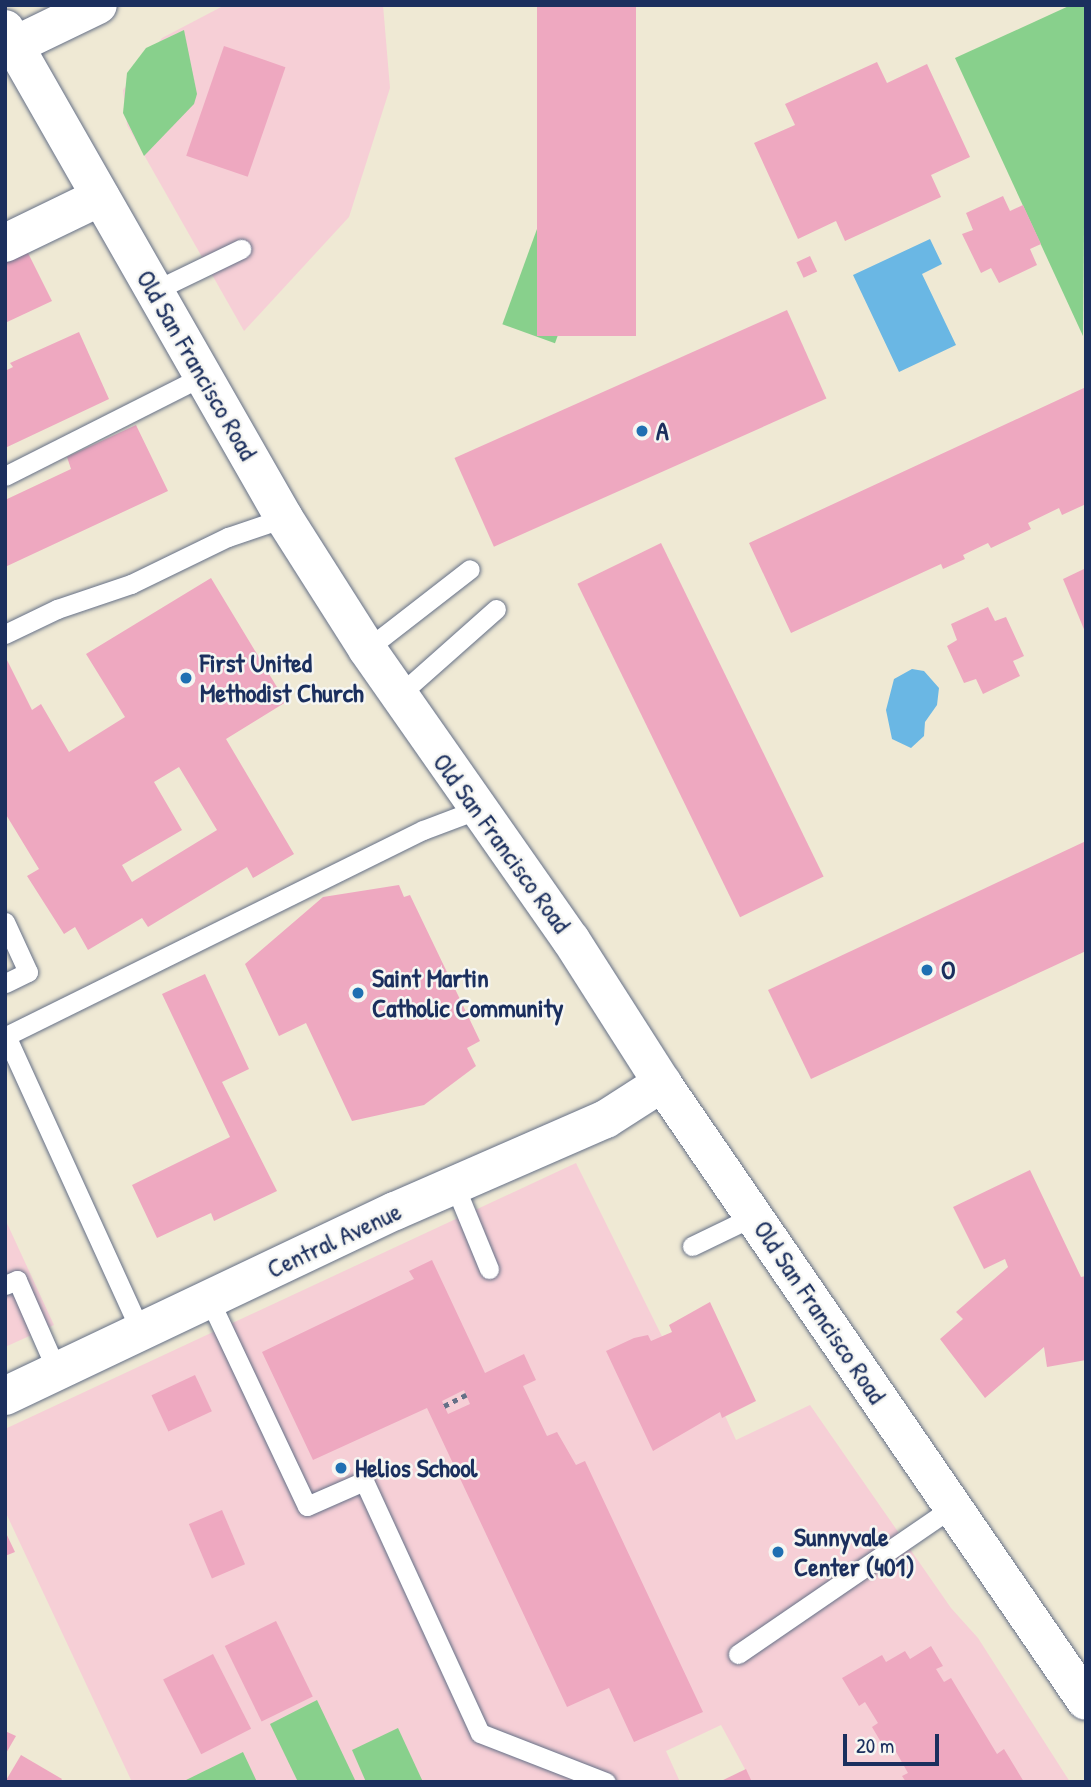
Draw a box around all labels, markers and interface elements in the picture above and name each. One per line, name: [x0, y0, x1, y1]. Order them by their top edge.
street label: Old San Francisco Road: [130, 264, 264, 466]
place label: A: [656, 415, 669, 447]
marker: A: [634, 423, 650, 439]
place label: First United Methodist Church: [200, 647, 364, 708]
marker: First United Methodist Church: [178, 670, 194, 686]
street label: Old San Francisco Road: [426, 747, 578, 939]
place label: O: [941, 954, 955, 986]
place label: Saint Martin Catholic Community: [372, 962, 564, 1024]
marker: O: [919, 962, 935, 978]
marker: Saint Martin Catholic Community: [350, 985, 366, 1001]
street label: Central Avenue: [262, 1195, 406, 1285]
street label: Old San Francisco Road: [747, 1215, 893, 1409]
place label: Helios School: [355, 1452, 478, 1484]
marker: Helios School: [333, 1460, 349, 1476]
place label: Sunnyvale Center (401): [794, 1521, 915, 1582]
marker: Sunnyvale Center (401): [768, 1542, 788, 1562]
scale bar: [846, 1720, 942, 1764]
text: 20 m: [856, 1731, 894, 1760]

